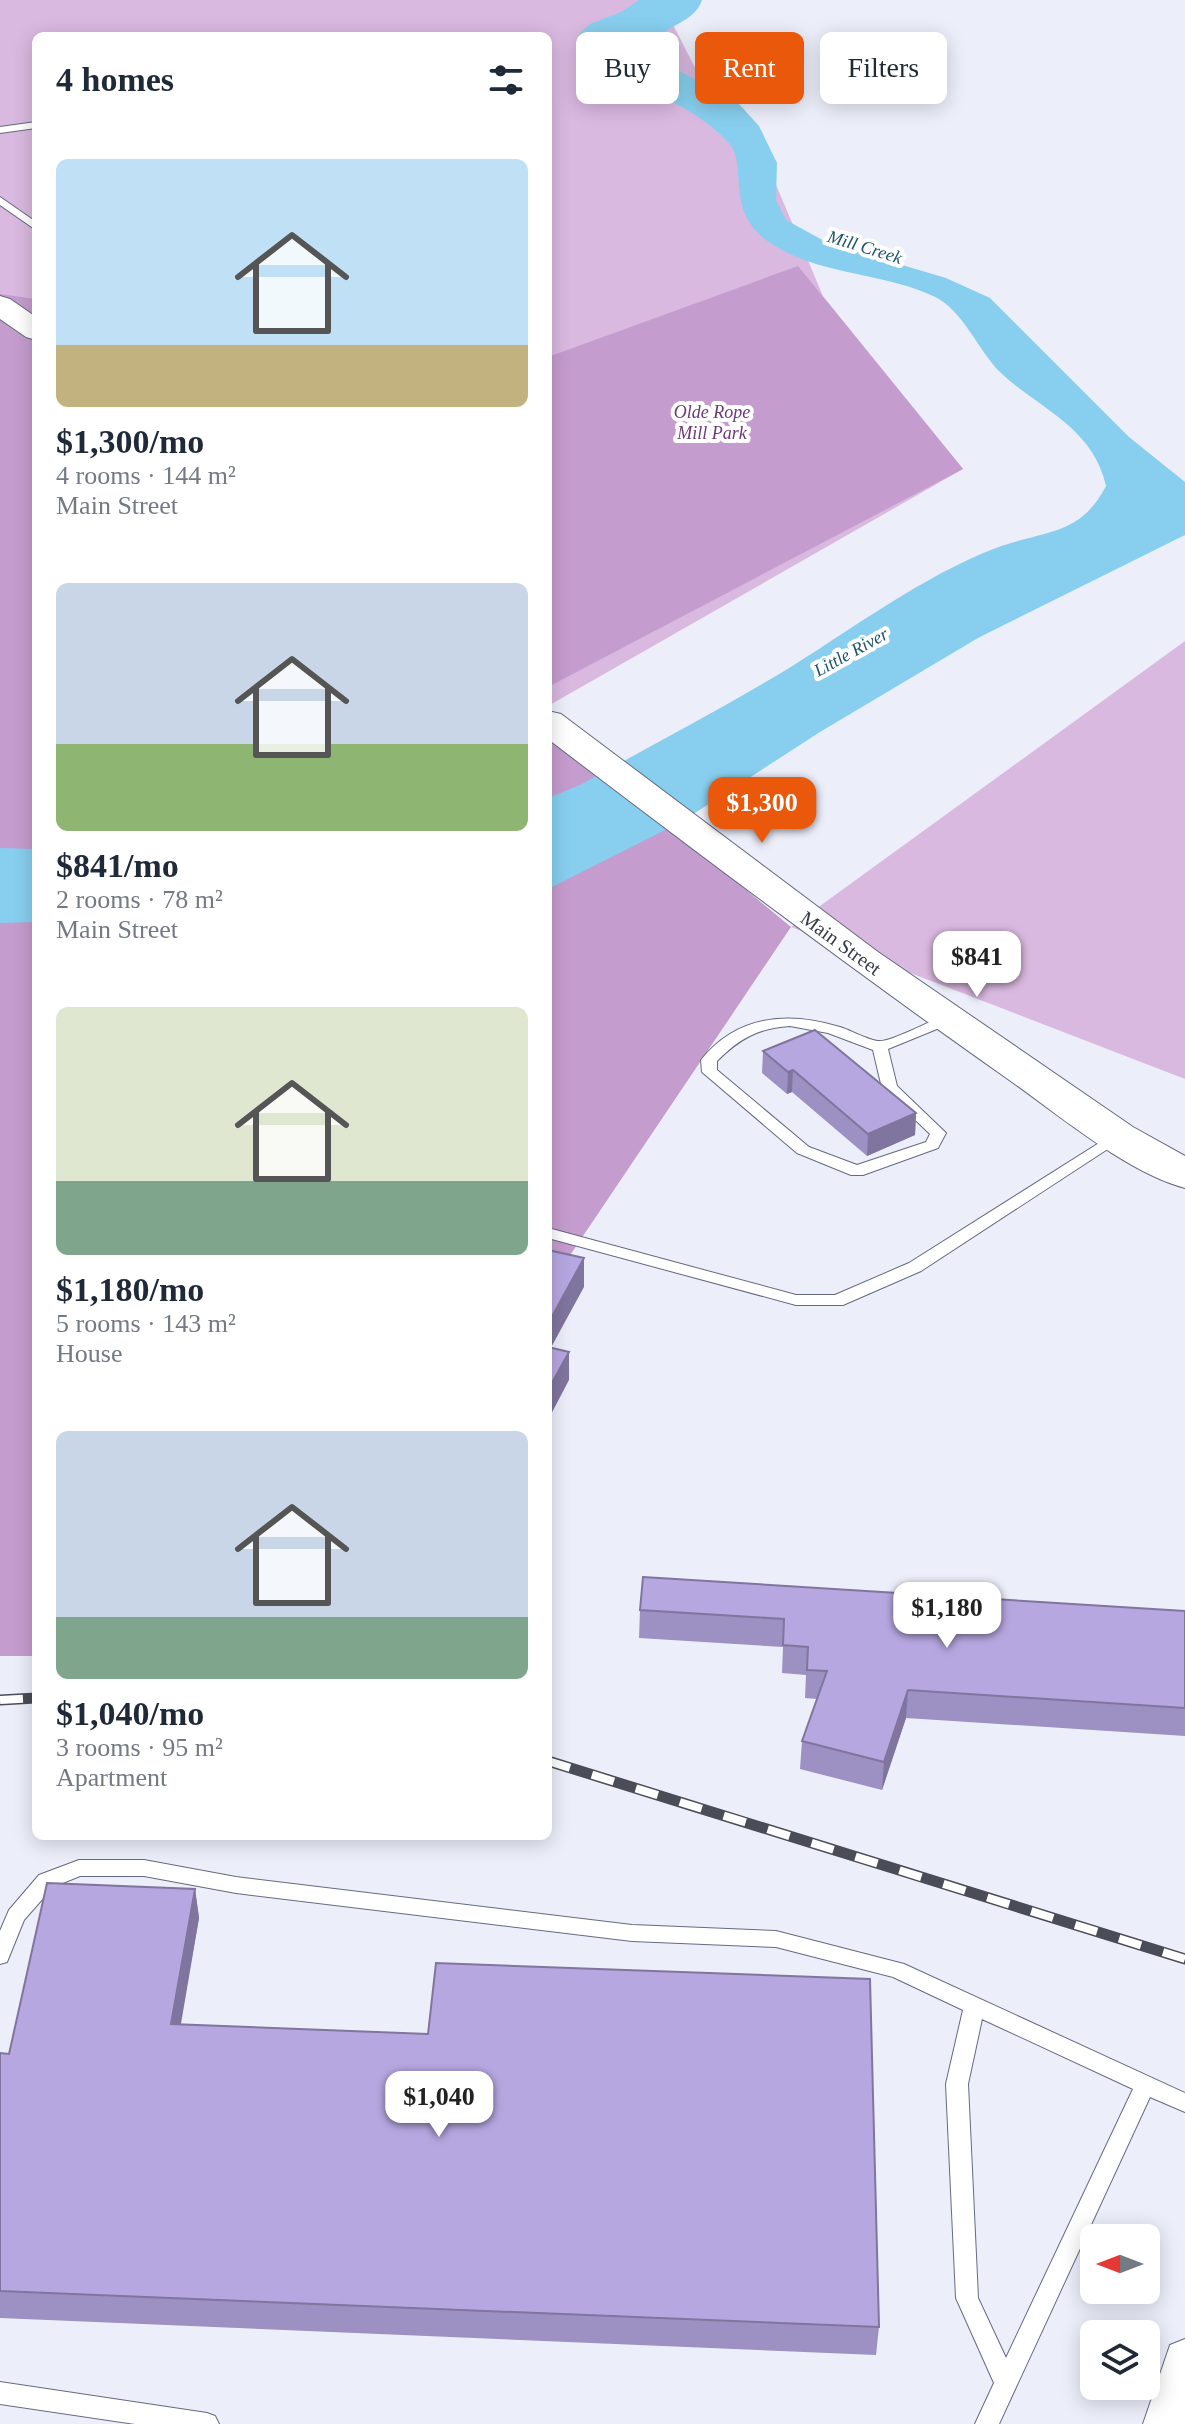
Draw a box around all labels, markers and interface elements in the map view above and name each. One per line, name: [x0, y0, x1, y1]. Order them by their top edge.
chip: Buy: [576, 32, 679, 104]
chip: Rent: [695, 32, 804, 104]
chip: Filters: [820, 32, 947, 104]
icon: filters: [484, 58, 528, 102]
text: 4 homes: [56, 61, 174, 98]
icon: home: [220, 211, 364, 355]
water label: Mill Creek: [824, 226, 906, 268]
park label: Olde Rope Mill Park: [674, 402, 750, 443]
text: $1,300/mo: [56, 423, 204, 460]
text: 4 rooms · 144 m²: [56, 461, 236, 490]
text: Main Street: [56, 491, 178, 520]
water label: Little River: [810, 623, 892, 681]
icon: home: [220, 635, 364, 779]
pin: $1,300: [697, 777, 827, 845]
text: $1,300: [726, 788, 798, 817]
text: $841/mo: [56, 847, 179, 884]
text: 2 rooms · 78 m²: [56, 885, 223, 914]
street label: Main Street: [797, 907, 886, 980]
text: Main Street: [56, 915, 178, 944]
pin: $841: [930, 931, 1024, 999]
text: $841: [951, 942, 1003, 971]
icon: home: [220, 1059, 364, 1203]
text: $1,180/mo: [56, 1271, 204, 1308]
text: 5 rooms · 143 m²: [56, 1309, 236, 1338]
text: House: [56, 1339, 122, 1368]
icon: home: [220, 1483, 364, 1627]
pin: $1,180: [882, 1582, 1012, 1650]
text: $1,180: [911, 1593, 983, 1622]
text: $1,040/mo: [56, 1695, 204, 1732]
text: 3 rooms · 95 m²: [56, 1733, 223, 1762]
text: Apartment: [56, 1763, 167, 1792]
pin: $1,040: [374, 2071, 504, 2139]
text: $1,040: [403, 2082, 475, 2111]
north arrow: [1080, 2224, 1160, 2304]
map controls: [1080, 2224, 1160, 2400]
button: layers: [1080, 2320, 1160, 2400]

